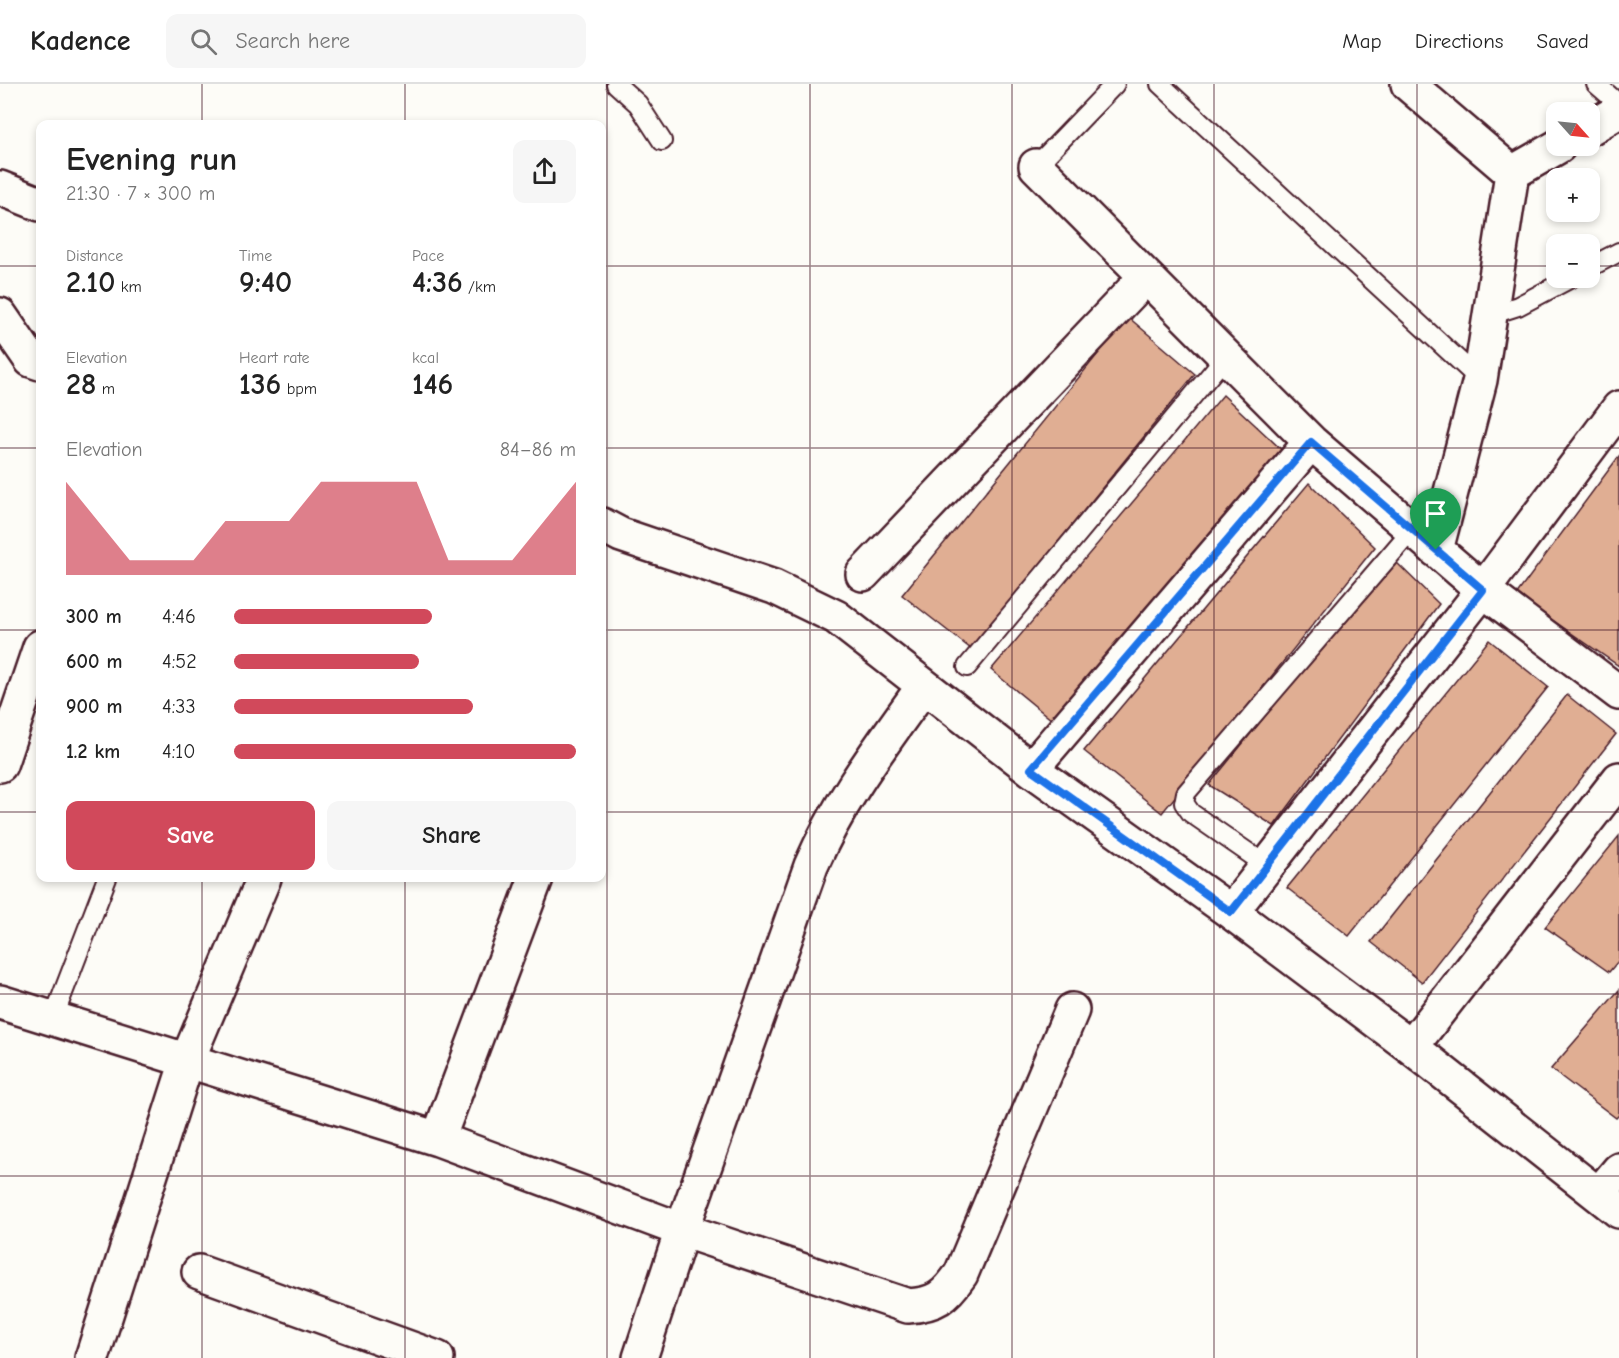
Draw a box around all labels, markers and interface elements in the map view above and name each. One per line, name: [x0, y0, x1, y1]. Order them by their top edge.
search box: [166, 14, 586, 68]
text: Kadence: [30, 25, 130, 57]
icon: search: [187, 25, 220, 58]
text: Search here: [235, 28, 350, 54]
text: Map: [1342, 29, 1382, 53]
text: Directions: [1415, 29, 1504, 53]
text: Saved: [1537, 29, 1589, 53]
north arrow: [1546, 102, 1600, 156]
map controls: [1546, 102, 1600, 288]
text: Evening run: [66, 140, 237, 178]
button: share: [513, 140, 576, 203]
button: +: [1546, 168, 1600, 222]
text: 21:30 · 7 × 300 m: [66, 182, 215, 205]
button: −: [1546, 234, 1600, 288]
text: Distance: [66, 247, 123, 265]
text: Time: [239, 247, 272, 265]
text: Pace: [412, 247, 444, 265]
text: 2.10: [66, 265, 115, 300]
text: 9:40: [239, 265, 292, 300]
text: 4:36: [412, 265, 463, 300]
text: km: [115, 278, 142, 296]
text: /km: [463, 278, 496, 296]
text: Elevation: [66, 349, 127, 367]
text: Heart rate: [239, 349, 310, 367]
text: kcal: [412, 349, 439, 367]
text: 28: [66, 367, 96, 402]
text: 136: [239, 367, 281, 402]
text: 146: [412, 367, 453, 402]
text: m: [96, 380, 115, 398]
text: bpm: [281, 380, 317, 398]
text: Elevation: [66, 438, 143, 461]
text: 84–86 m: [500, 438, 576, 461]
pin: [1410, 488, 1461, 550]
icon: arrive: [1419, 497, 1452, 530]
text: 300 m: [66, 605, 122, 628]
text: 4:46: [162, 605, 196, 628]
text: 600 m: [66, 650, 122, 673]
text: 4:52: [162, 650, 197, 673]
text: 900 m: [66, 695, 122, 718]
text: 4:33: [162, 695, 196, 718]
text: 1.2 km: [66, 740, 120, 763]
text: 4:10: [162, 740, 195, 763]
button: Save: [66, 801, 315, 870]
button: Share: [327, 801, 576, 870]

